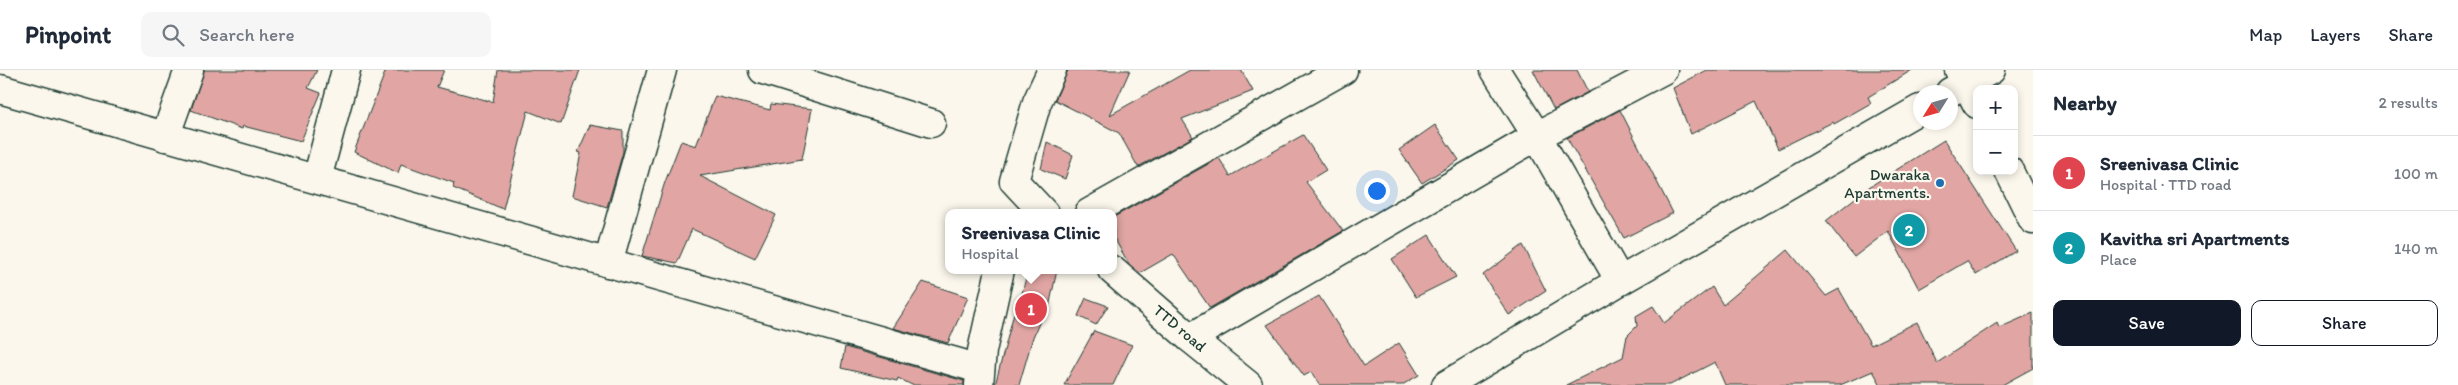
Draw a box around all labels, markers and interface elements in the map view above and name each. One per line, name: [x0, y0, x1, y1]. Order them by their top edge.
search box: [141, 12, 491, 57]
text: Pinpoint: [25, 20, 111, 49]
icon: search: [159, 21, 187, 49]
text: Search here: [199, 23, 294, 46]
text: Map: [2249, 24, 2282, 46]
text: Layers: [2310, 24, 2360, 46]
text: Share: [2388, 24, 2433, 46]
north arrow: [1913, 85, 1958, 130]
map controls: [1973, 85, 2018, 175]
button: +: [1973, 85, 2018, 130]
text: Nearby: [2053, 90, 2117, 115]
text: 2 results: [2378, 93, 2438, 112]
button: −: [1973, 130, 2018, 175]
text: Sreenivasa Clinic: [2100, 152, 2239, 175]
text: 1: [2065, 164, 2073, 183]
text: 100 m: [2394, 164, 2438, 183]
place label: Dwaraka Apartments.: [1844, 165, 1931, 202]
text: Hospital · TTD road: [2100, 175, 2231, 194]
marker: Dwaraka Apartments.: [1934, 177, 1946, 189]
your location: [1364, 178, 1390, 204]
popup: [945, 209, 1117, 274]
pin: 2: [1893, 211, 1925, 249]
text: Sreenivasa Clinic: [961, 221, 1101, 244]
text: Kavitha sri Apartments: [2100, 227, 2289, 250]
text: 2: [2065, 239, 2073, 258]
text: 140 m: [2394, 239, 2438, 258]
text: Hospital: [961, 244, 1019, 263]
text: Place: [2100, 250, 2137, 269]
pin: 1: [1015, 290, 1047, 328]
street label: TTD road: [1150, 300, 1211, 356]
button: Save: [2053, 300, 2241, 346]
button: Share: [2251, 300, 2438, 346]

